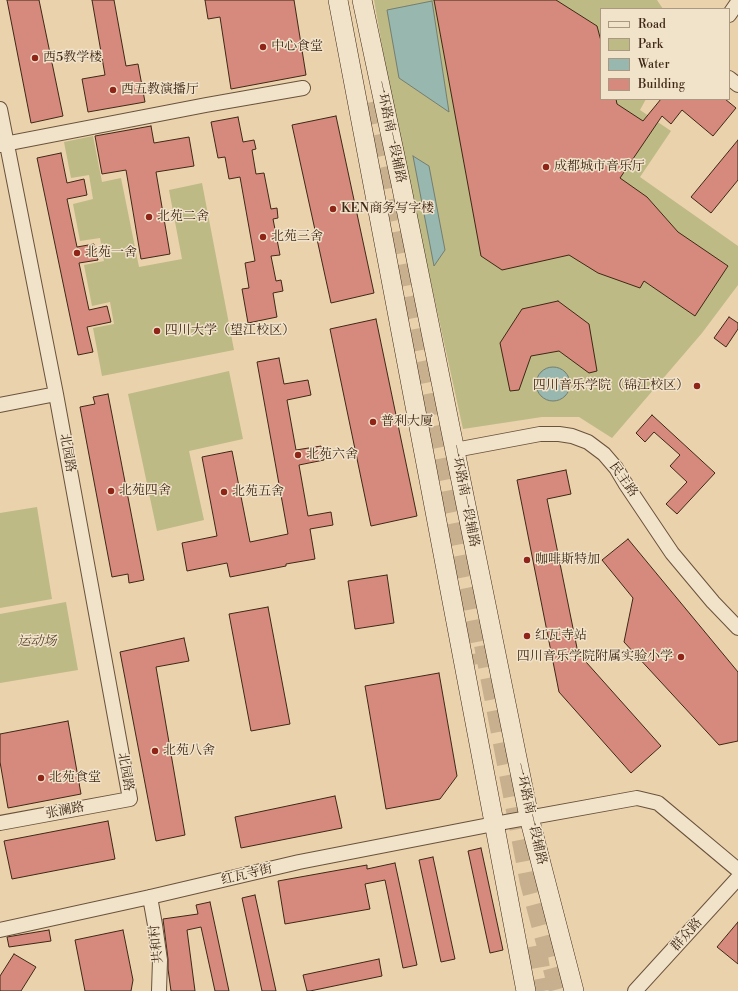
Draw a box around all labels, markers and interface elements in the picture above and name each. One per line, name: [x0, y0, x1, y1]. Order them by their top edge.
legend: [600, 8, 730, 100]
text: Road: [638, 17, 666, 32]
text: Park: [638, 37, 663, 52]
place label: 中心食堂: [271, 39, 323, 55]
marker: 中心食堂: [258, 42, 268, 52]
place label: 西5教学楼: [43, 50, 102, 66]
marker: 西5教学楼: [30, 53, 40, 63]
text: Water: [638, 57, 670, 72]
text: Building: [638, 77, 685, 92]
street label: 一环路南一段辅路: [372, 80, 408, 184]
place label: 西五教演播厅: [121, 82, 199, 98]
marker: 西五教演播厅: [108, 85, 118, 95]
place label: 成都城市音乐厅: [554, 159, 645, 175]
marker: 成都城市音乐厅: [541, 162, 551, 172]
place label: KEN商务写字楼: [341, 201, 434, 217]
marker: KEN商务写字楼: [328, 204, 338, 214]
place label: 北苑二舍: [157, 209, 209, 225]
marker: 北苑二舍: [144, 212, 154, 222]
place label: 北苑三舍: [271, 229, 323, 245]
marker: 北苑三舍: [258, 232, 268, 242]
place label: 北苑一舍: [85, 245, 137, 261]
marker: 北苑一舍: [72, 248, 82, 258]
place label: 四川大学（望江校区）: [165, 323, 295, 339]
marker: 四川大学（望江校区）: [152, 326, 162, 336]
place label: 四川音乐学院（锦江校区）: [533, 378, 689, 394]
marker: 四川音乐学院（锦江校区）: [692, 381, 702, 391]
place label: 普利大厦: [381, 414, 433, 430]
marker: 普利大厦: [368, 417, 378, 427]
street label: 北园路: [56, 432, 78, 474]
street label: 一环路南一段辅路: [446, 443, 482, 549]
place label: 北苑六舍: [306, 447, 358, 463]
marker: 北苑六舍: [293, 450, 303, 460]
street label: 民主路: [605, 460, 641, 500]
place label: 北苑四舍: [119, 483, 171, 499]
place label: 北苑五舍: [232, 484, 284, 500]
marker: 北苑四舍: [106, 486, 116, 496]
marker: 北苑五舍: [219, 487, 229, 497]
place label: 咖啡斯特加: [535, 552, 600, 568]
marker: 咖啡斯特加: [522, 555, 532, 565]
place label: 红瓦寺站: [535, 628, 587, 644]
marker: 红瓦寺站: [522, 631, 532, 641]
park label: 运动场: [18, 634, 56, 650]
place label: 四川音乐学院附属实验小学: [517, 649, 673, 665]
marker: 四川音乐学院附属实验小学: [676, 652, 686, 662]
place label: 北苑八舍: [163, 743, 215, 759]
marker: 北苑八舍: [150, 746, 160, 756]
street label: 北园路: [114, 751, 136, 793]
street label: 一环路南一段辅路: [511, 762, 549, 866]
place label: 北苑食堂: [49, 770, 101, 786]
marker: 北苑食堂: [36, 773, 46, 783]
street label: 张澜路: [44, 800, 86, 822]
street label: 红瓦寺街: [220, 862, 274, 888]
street label: 群众路: [668, 915, 706, 955]
street label: 共和村: [147, 924, 167, 964]

